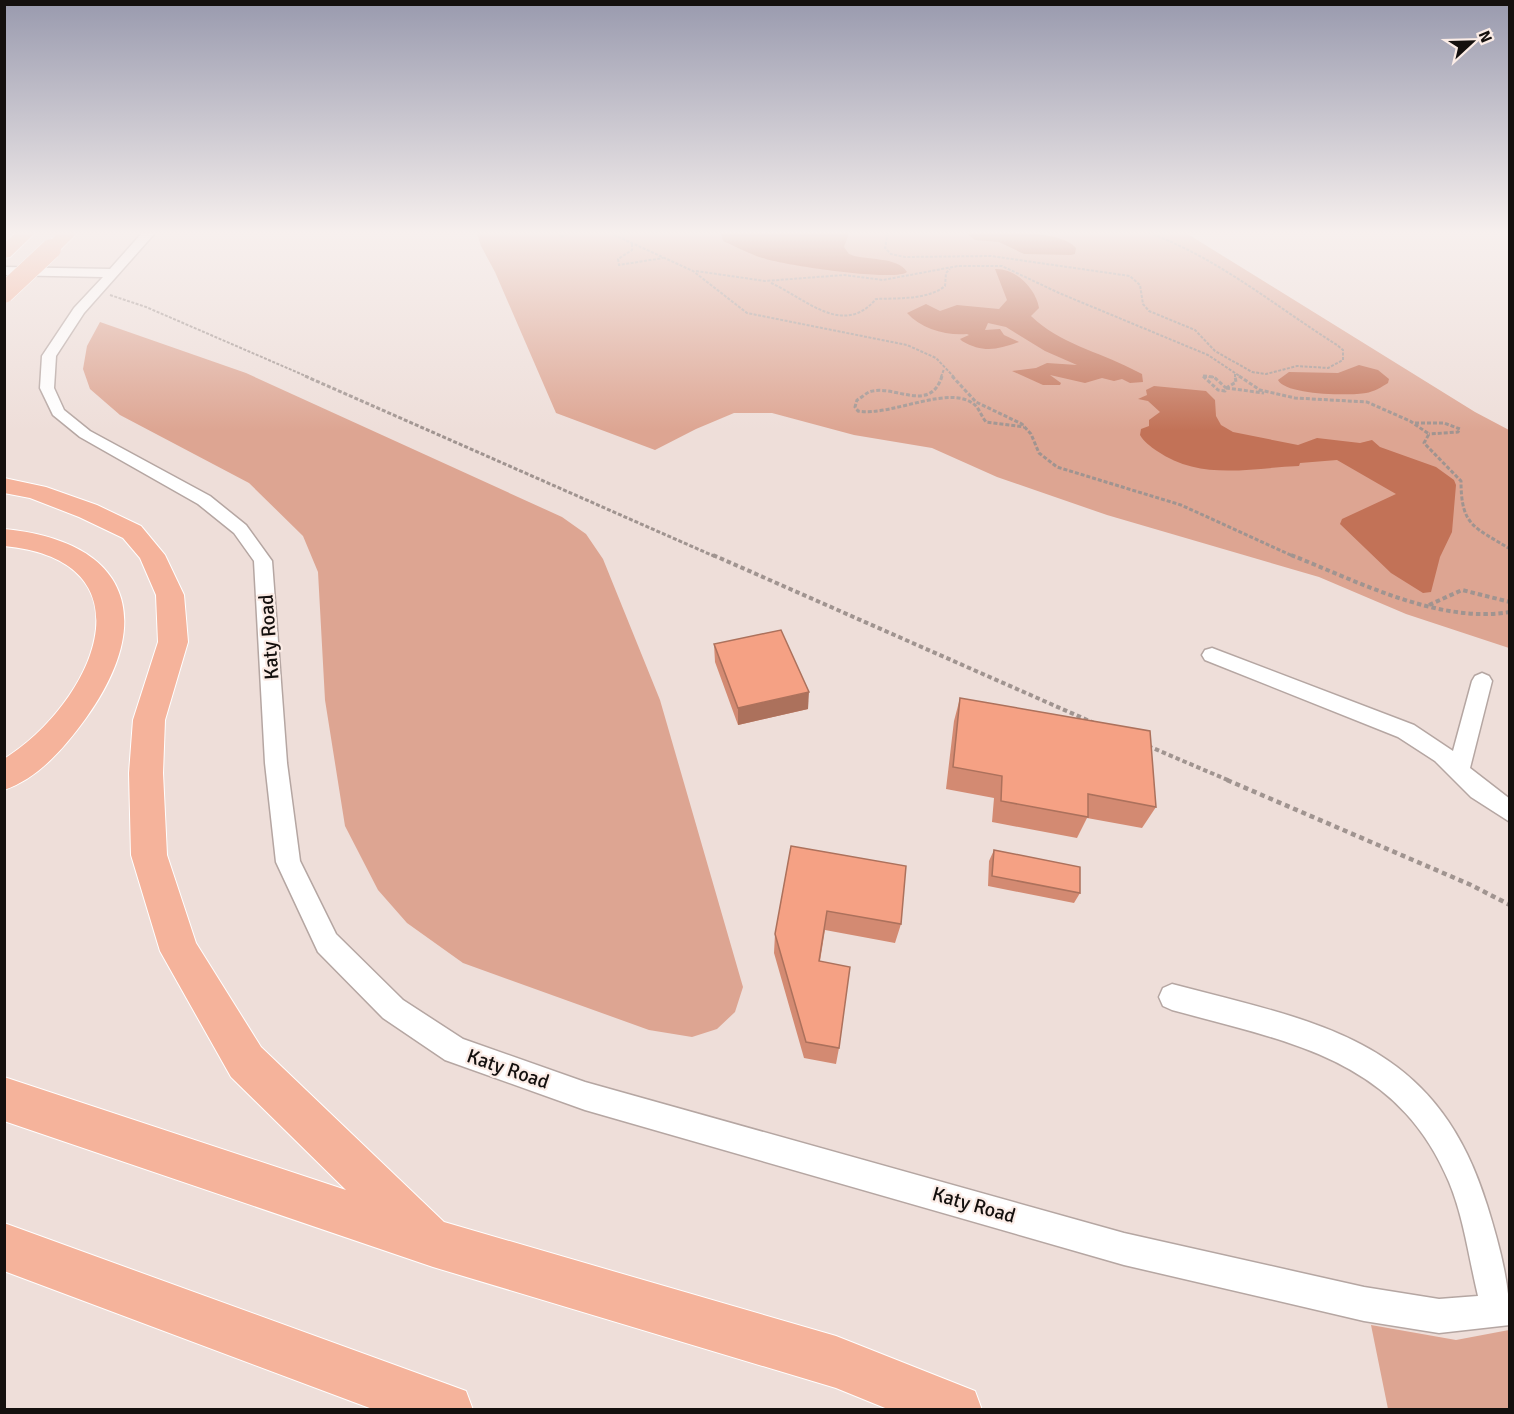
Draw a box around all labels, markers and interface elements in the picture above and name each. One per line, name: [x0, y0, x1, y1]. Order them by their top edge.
north arrow: [1442, 12, 1502, 72]
text: N: [1474, 28, 1496, 46]
street label: Katy Road: [254, 593, 284, 681]
street label: Katy Road: [464, 1043, 552, 1095]
street label: Katy Road: [929, 1181, 1019, 1229]

